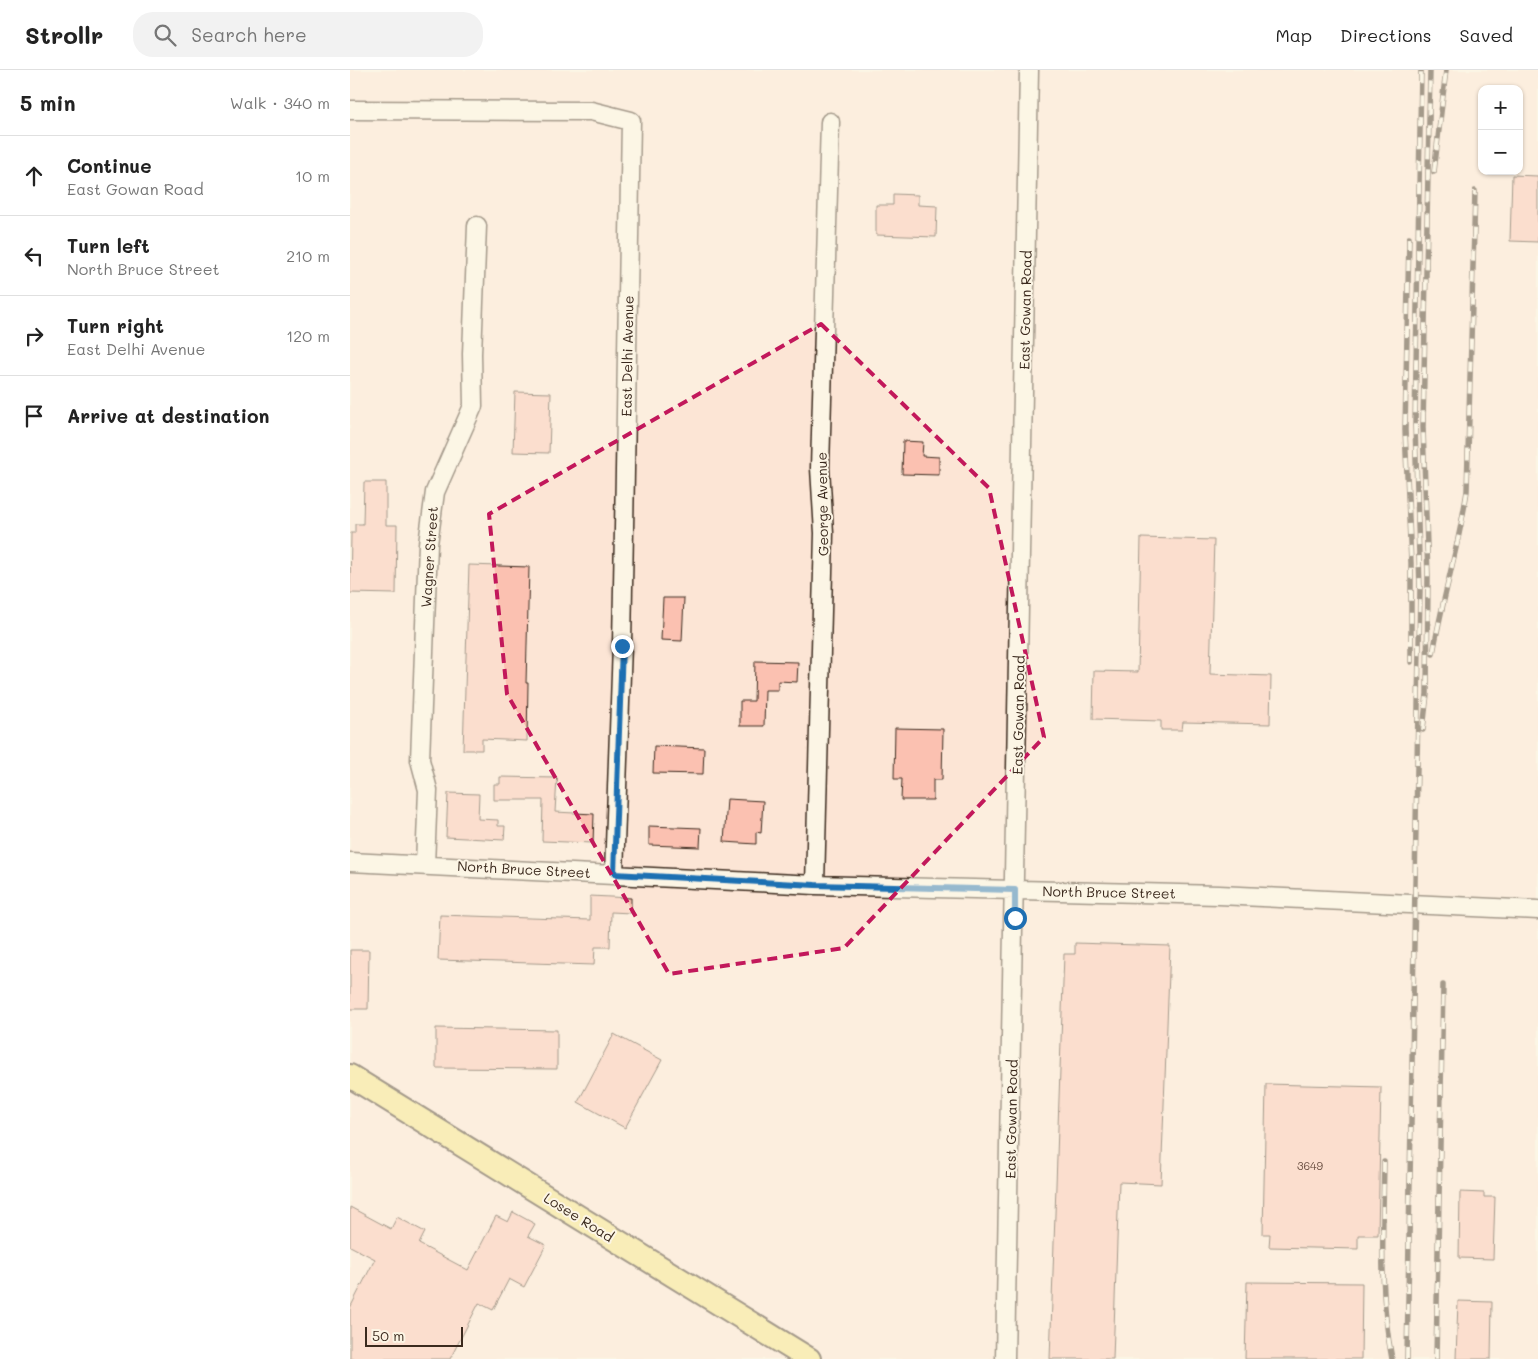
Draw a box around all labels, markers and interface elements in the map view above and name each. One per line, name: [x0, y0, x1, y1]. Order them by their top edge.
search box: [133, 12, 483, 57]
text: Strollr: [25, 19, 103, 50]
icon: search: [151, 21, 179, 49]
text: Search here: [191, 22, 307, 47]
text: Map: [1275, 23, 1312, 47]
text: Directions: [1340, 23, 1432, 47]
text: Saved: [1460, 23, 1513, 47]
map controls: [1478, 85, 1523, 175]
button: +: [1478, 85, 1523, 130]
text: 5 min: [20, 89, 76, 116]
text: Walk · 340 m: [230, 92, 330, 113]
button: −: [1478, 130, 1523, 175]
text: Continue: [67, 153, 152, 178]
icon: ahead: [20, 162, 48, 190]
text: 10 m: [295, 165, 330, 186]
text: East Gowan Road: [67, 178, 204, 199]
text: Turn left: [67, 233, 150, 258]
icon: left: [20, 242, 48, 270]
text: 210 m: [286, 245, 330, 266]
street label: East Gowan Road: [1014, 250, 1036, 370]
text: North Bruce Street: [67, 258, 220, 279]
street label: East Delhi Avenue: [616, 295, 638, 417]
text: Turn right: [67, 313, 164, 338]
icon: right: [20, 322, 48, 350]
text: 120 m: [286, 325, 330, 346]
text: East Delhi Avenue: [67, 338, 205, 359]
icon: arrive: [20, 402, 48, 430]
text: Arrive at destination: [67, 403, 270, 428]
street label: George Avenue: [812, 452, 832, 556]
street label: Wagner Street: [416, 506, 442, 608]
route end: [611, 635, 634, 658]
street label: East Gowan Road: [1007, 655, 1029, 775]
street label: North Bruce Street: [457, 856, 591, 882]
street label: North Bruce Street: [1042, 881, 1176, 903]
route start: [1004, 907, 1027, 930]
street label: East Gowan Road: [1000, 1059, 1022, 1179]
house number: 3649: [1297, 1158, 1324, 1173]
street label: Losee Road: [540, 1188, 618, 1246]
scale bar: [365, 1324, 462, 1347]
text: 50 m: [372, 1326, 404, 1345]

